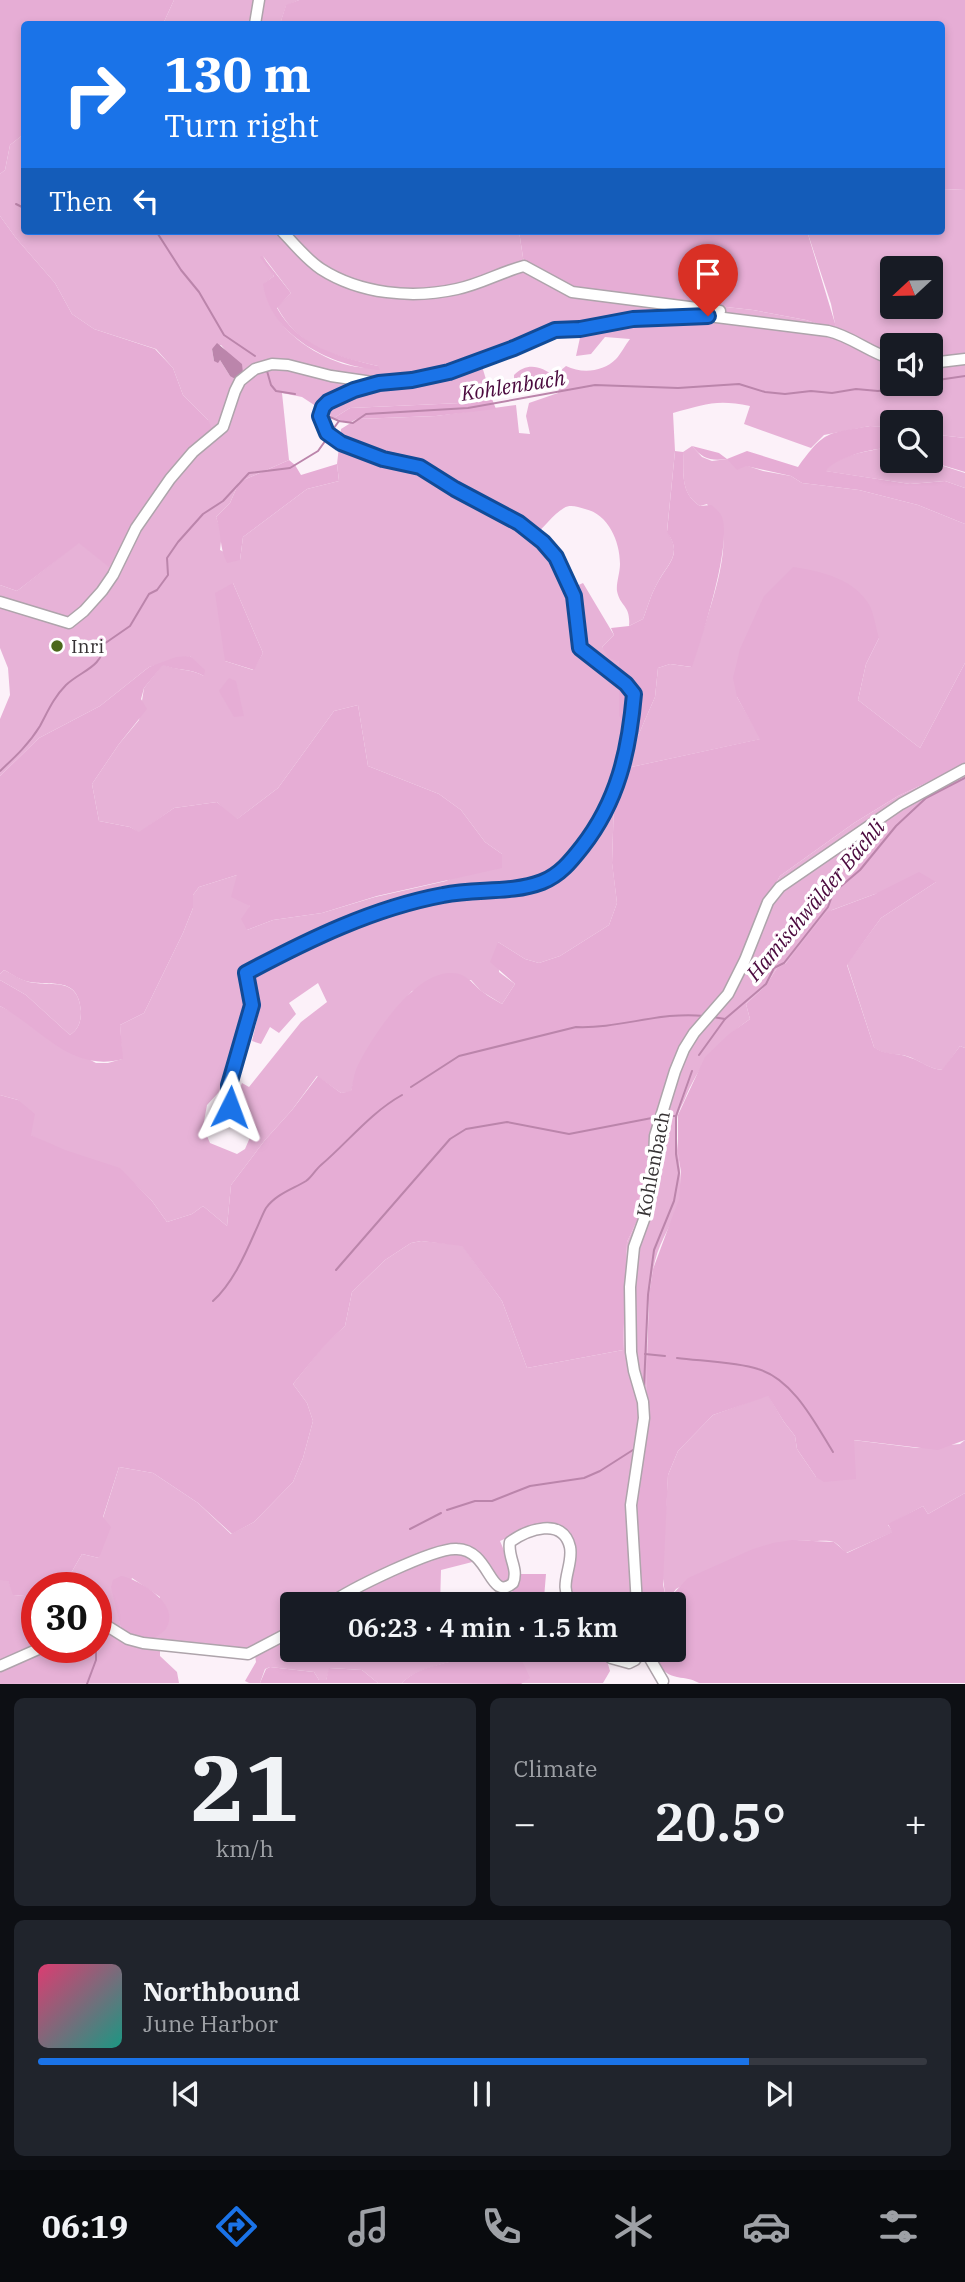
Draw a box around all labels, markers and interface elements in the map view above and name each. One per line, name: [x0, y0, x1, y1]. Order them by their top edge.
text: 130 m: [164, 42, 311, 105]
icon: right: [49, 49, 140, 140]
text: Turn right: [164, 104, 319, 146]
icon: left: [127, 182, 165, 220]
text: Then: [49, 184, 113, 218]
pin: [678, 244, 738, 316]
icon: arrive: [689, 255, 727, 293]
north arrow: [880, 256, 943, 318]
map controls: [880, 256, 943, 473]
button: sound: [880, 333, 943, 396]
water label: Kohlenbach: [458, 363, 568, 407]
button: search: [880, 410, 943, 473]
place label: Inri: [71, 634, 104, 658]
marker: Inri: [49, 638, 65, 654]
water label: Hamischwälder Bächli: [739, 813, 891, 987]
position arrow: [193, 1070, 267, 1144]
street label: Kohlenbach: [631, 1109, 675, 1219]
speed limit sign: 30: [21, 1572, 112, 1663]
text: 06:23 · 4 min · 1.5 km: [348, 1610, 618, 1644]
text: 21: [190, 1728, 299, 1846]
text: Climate: [514, 1753, 597, 1783]
text: 20.5°: [654, 1788, 786, 1855]
text: −: [514, 1798, 536, 1847]
text: +: [904, 1798, 927, 1847]
text: km/h: [216, 1833, 274, 1863]
text: Northbound: [143, 1974, 300, 2008]
text: June Harbor: [143, 2008, 278, 2038]
icon: previous: [167, 2075, 205, 2113]
icon: pause: [463, 2075, 501, 2113]
icon: next: [760, 2075, 798, 2113]
icon: directions: [212, 2202, 261, 2251]
icon: music: [344, 2202, 393, 2251]
icon: phone: [477, 2202, 526, 2251]
icon: climate: [609, 2202, 658, 2251]
icon: car: [742, 2202, 791, 2251]
icon: filters: [874, 2202, 923, 2251]
text: 06:19: [42, 2205, 128, 2247]

